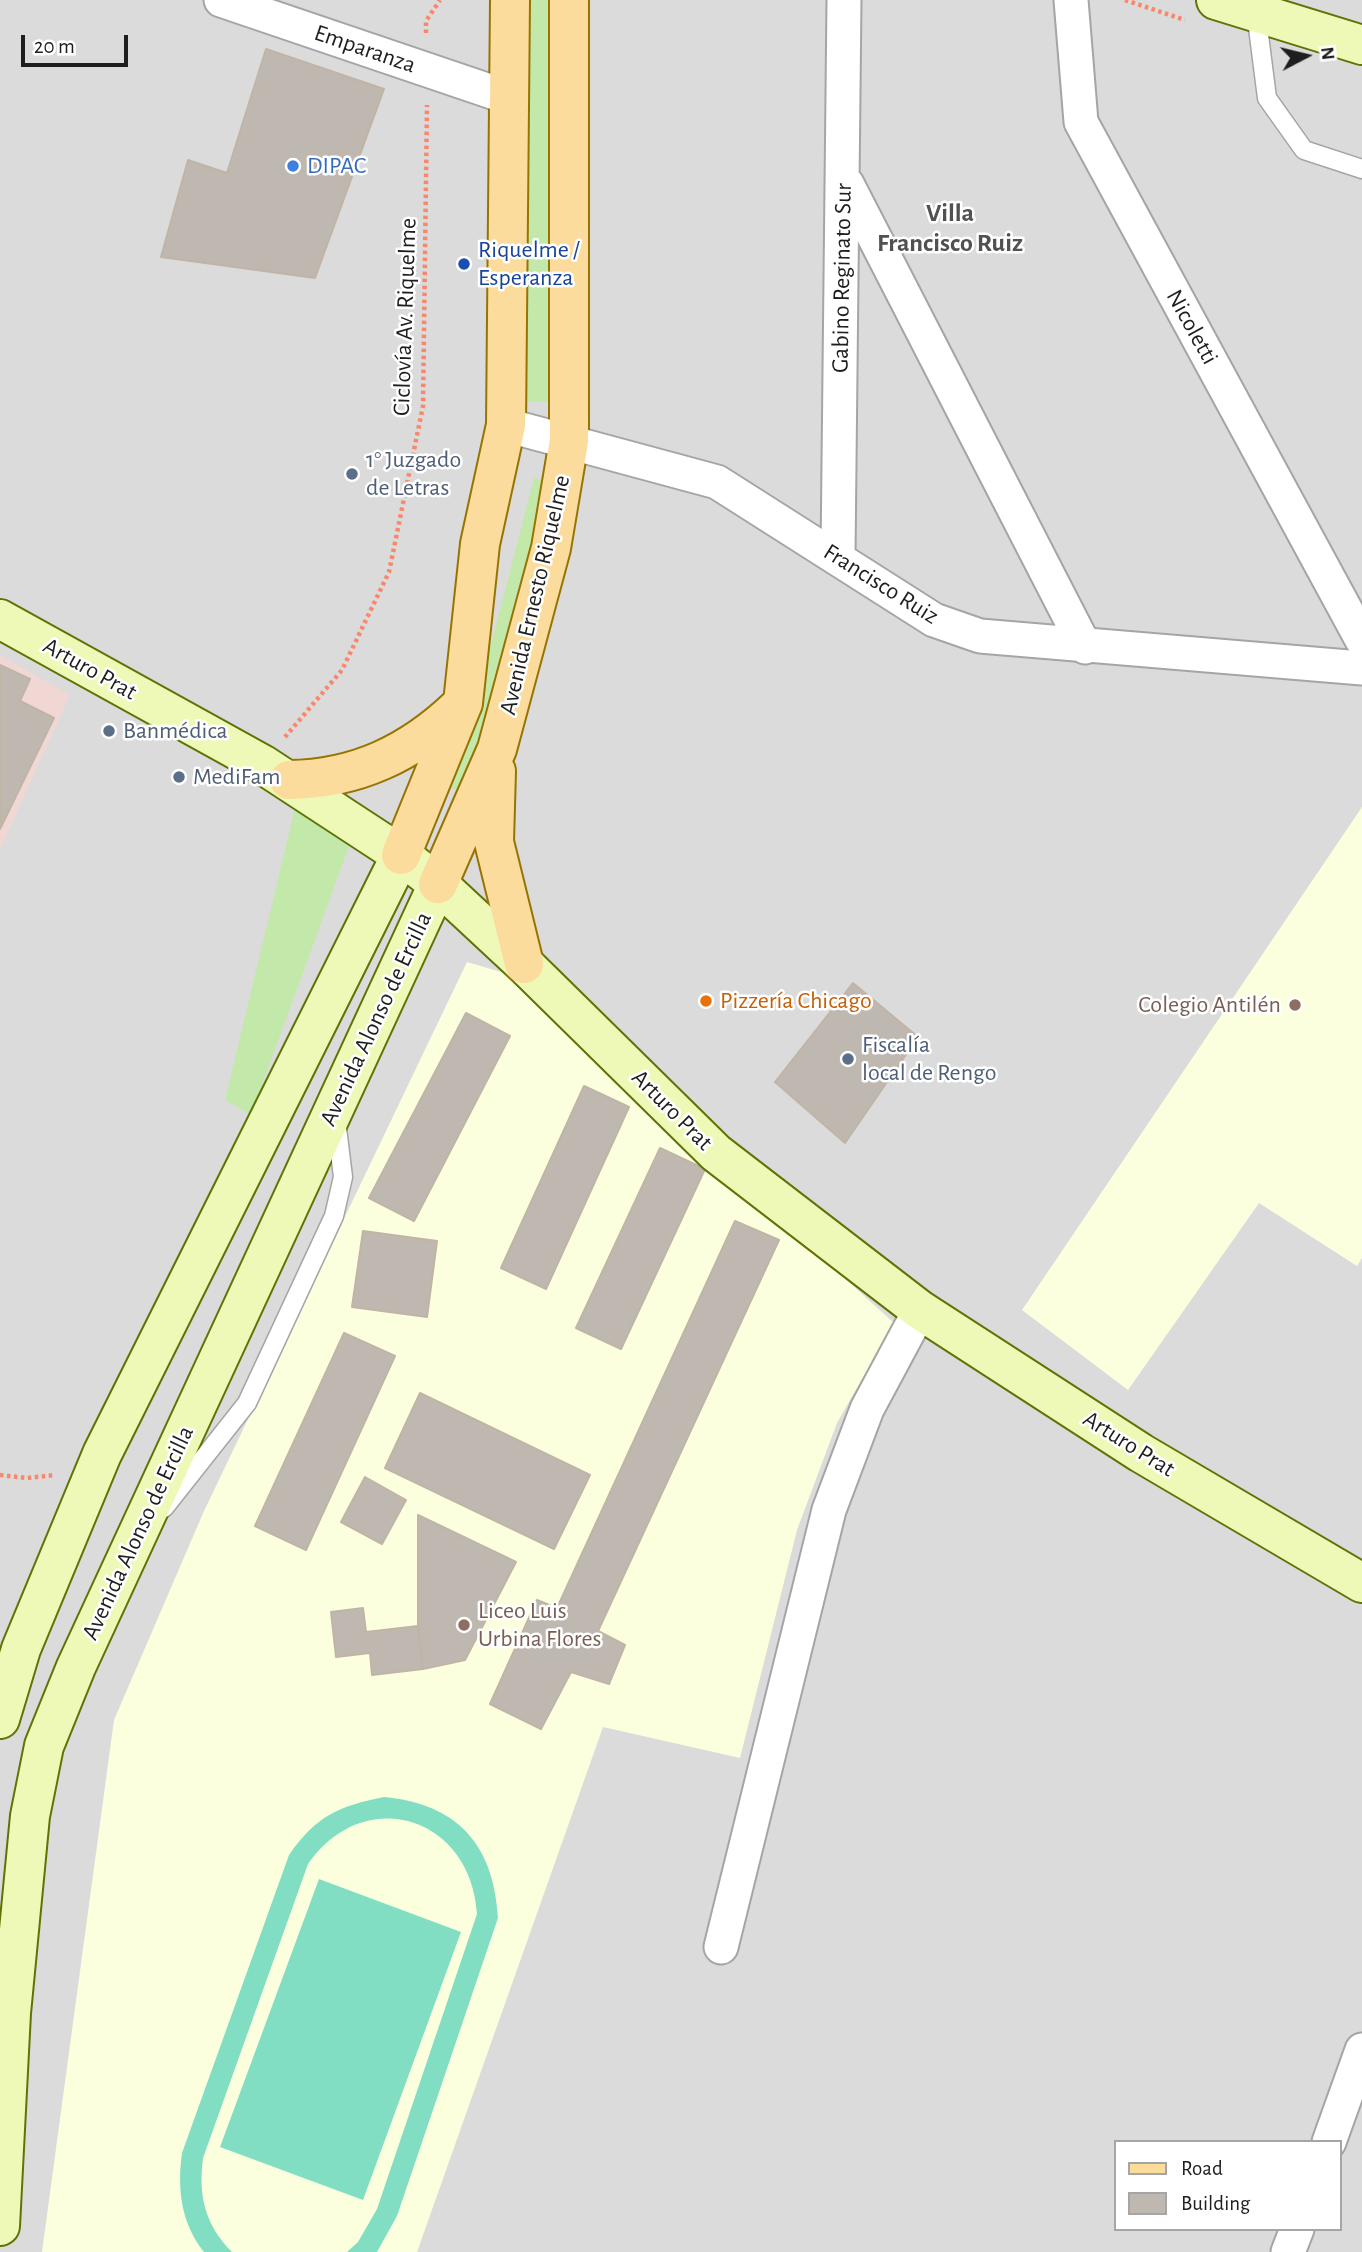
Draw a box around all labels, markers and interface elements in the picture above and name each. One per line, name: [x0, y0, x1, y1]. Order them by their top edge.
street label: Emparanza: [311, 18, 419, 80]
scale bar: [24, 21, 131, 65]
north arrow: [1271, 21, 1341, 91]
text: 20 m: [34, 36, 75, 57]
text: N: [1317, 46, 1338, 61]
place label: DIPAC: [307, 152, 366, 180]
marker: DIPAC: [285, 158, 301, 174]
street label: Gabino Reginato Sur: [826, 183, 858, 373]
district label: Villa Francisco Ruiz: [877, 197, 1023, 258]
street label: Ciclovía Av. Riquelme: [387, 218, 423, 416]
place label: Riquelme / Esperanza: [478, 236, 580, 292]
marker: Riquelme / Esperanza: [456, 256, 472, 272]
street label: Nicoletti: [1160, 284, 1224, 370]
place label: 1° Juzgado de Letras: [366, 446, 461, 502]
marker: 1° Juzgado de Letras: [344, 466, 360, 482]
street label: Avenida Ernesto Riquelme: [493, 472, 577, 718]
street label: Francisco Ruiz: [818, 537, 944, 631]
street label: Arturo Prat: [38, 631, 142, 707]
place label: Banmédica: [123, 717, 227, 745]
marker: Banmédica: [101, 723, 117, 739]
place label: MediFam: [193, 763, 281, 791]
marker: MediFam: [171, 769, 187, 785]
street label: Avenida Alonso de Ercilla: [314, 907, 438, 1131]
place label: Pizzería Chicago: [720, 987, 872, 1015]
place label: Colegio Antilén: [1138, 991, 1281, 1019]
marker: Pizzería Chicago: [698, 993, 714, 1009]
marker: Colegio Antilén: [1287, 997, 1303, 1013]
place label: Fiscalía local de Rengo: [862, 1031, 997, 1087]
marker: Fiscalía local de Rengo: [840, 1051, 856, 1067]
street label: Arturo Prat: [625, 1063, 719, 1157]
street label: Arturo Prat: [1078, 1405, 1180, 1483]
street label: Avenida Alonso de Ercilla: [76, 1421, 200, 1645]
place label: Liceo Luis Urbina Flores: [478, 1597, 601, 1653]
marker: Liceo Luis Urbina Flores: [456, 1617, 472, 1633]
legend: [1114, 2140, 1341, 2231]
text: Road: [1181, 2158, 1223, 2179]
text: Building: [1181, 2193, 1250, 2214]

